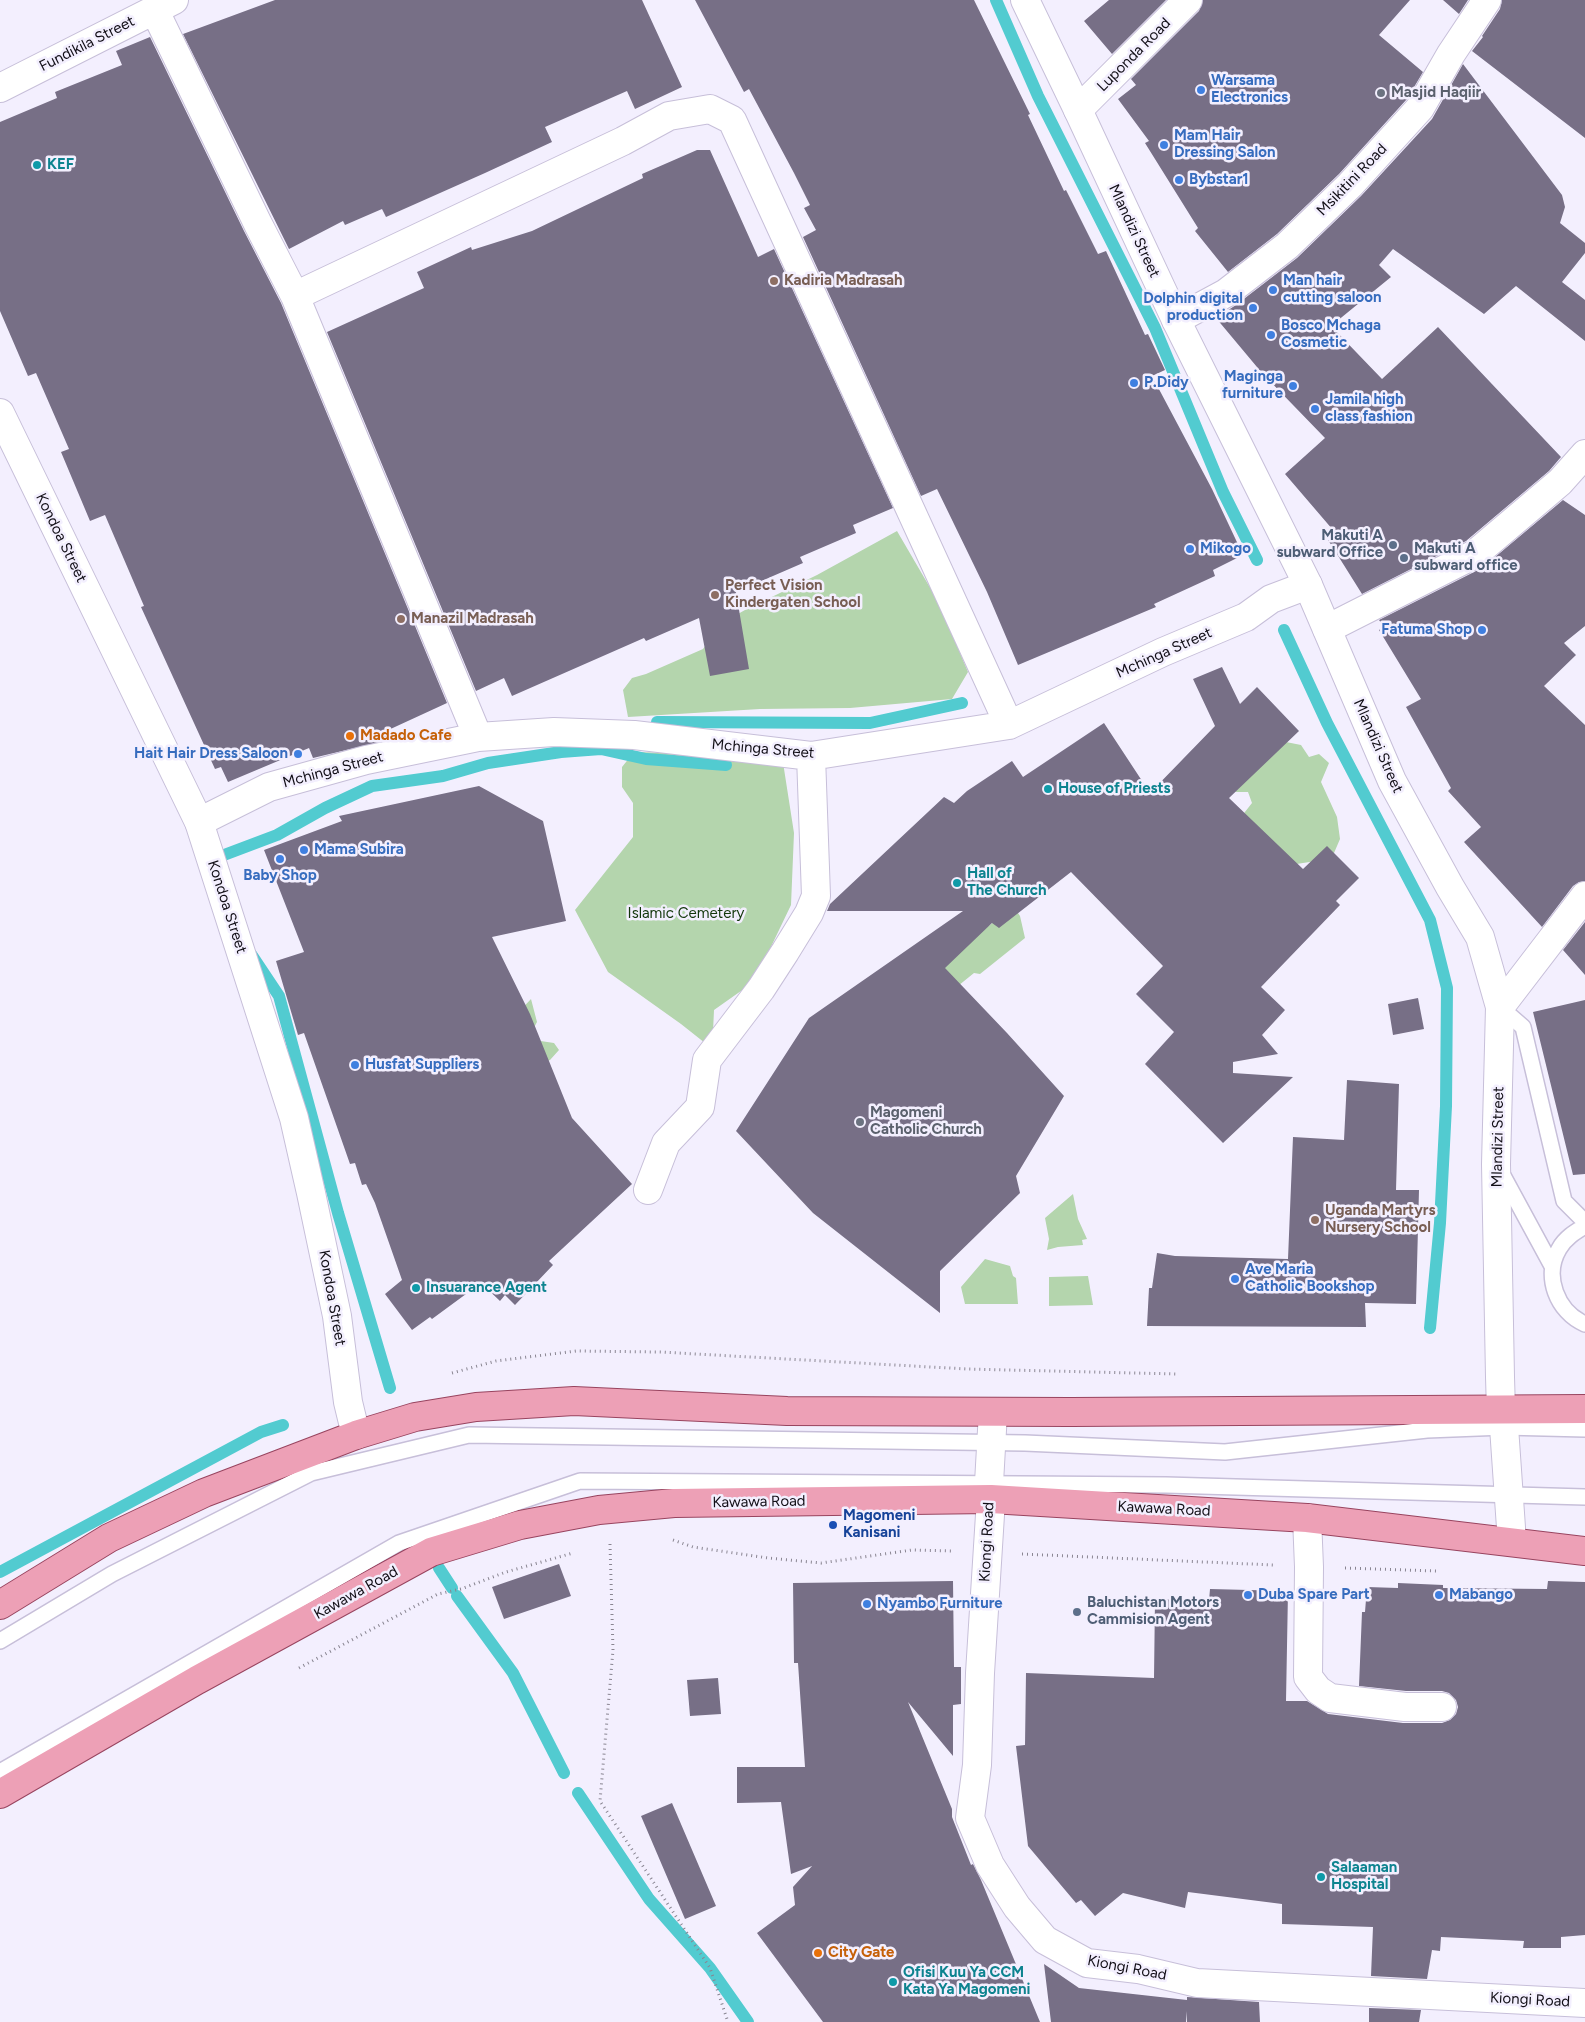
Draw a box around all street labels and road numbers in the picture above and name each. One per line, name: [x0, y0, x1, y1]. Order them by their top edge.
street label: Fundikila Street: [36, 12, 138, 76]
street label: Luponda Road: [1093, 14, 1175, 96]
street label: Msikitini Road: [1313, 140, 1391, 220]
street label: Mlandizi Street: [1105, 182, 1163, 280]
street label: Kondoa Street: [32, 490, 90, 586]
street label: Mchinga Street: [1113, 624, 1215, 682]
street label: Mlandizi Street: [1349, 696, 1407, 796]
street label: Mchinga Street: [711, 736, 815, 762]
street label: Mchinga Street: [281, 748, 385, 792]
street label: Kondoa Street: [203, 858, 251, 956]
street label: Mlandizi Street: [1488, 1086, 1508, 1188]
street label: Kondoa Street: [315, 1249, 349, 1347]
street label: Kawawa Road: [712, 1492, 806, 1512]
street label: Kawawa Road: [1117, 1498, 1211, 1520]
street label: Kiongi Road: [976, 1501, 998, 1583]
street label: Kawawa Road: [311, 1563, 401, 1623]
street label: Kiongi Road: [1086, 1952, 1168, 1984]
street label: Kiongi Road: [1489, 1989, 1571, 2011]

